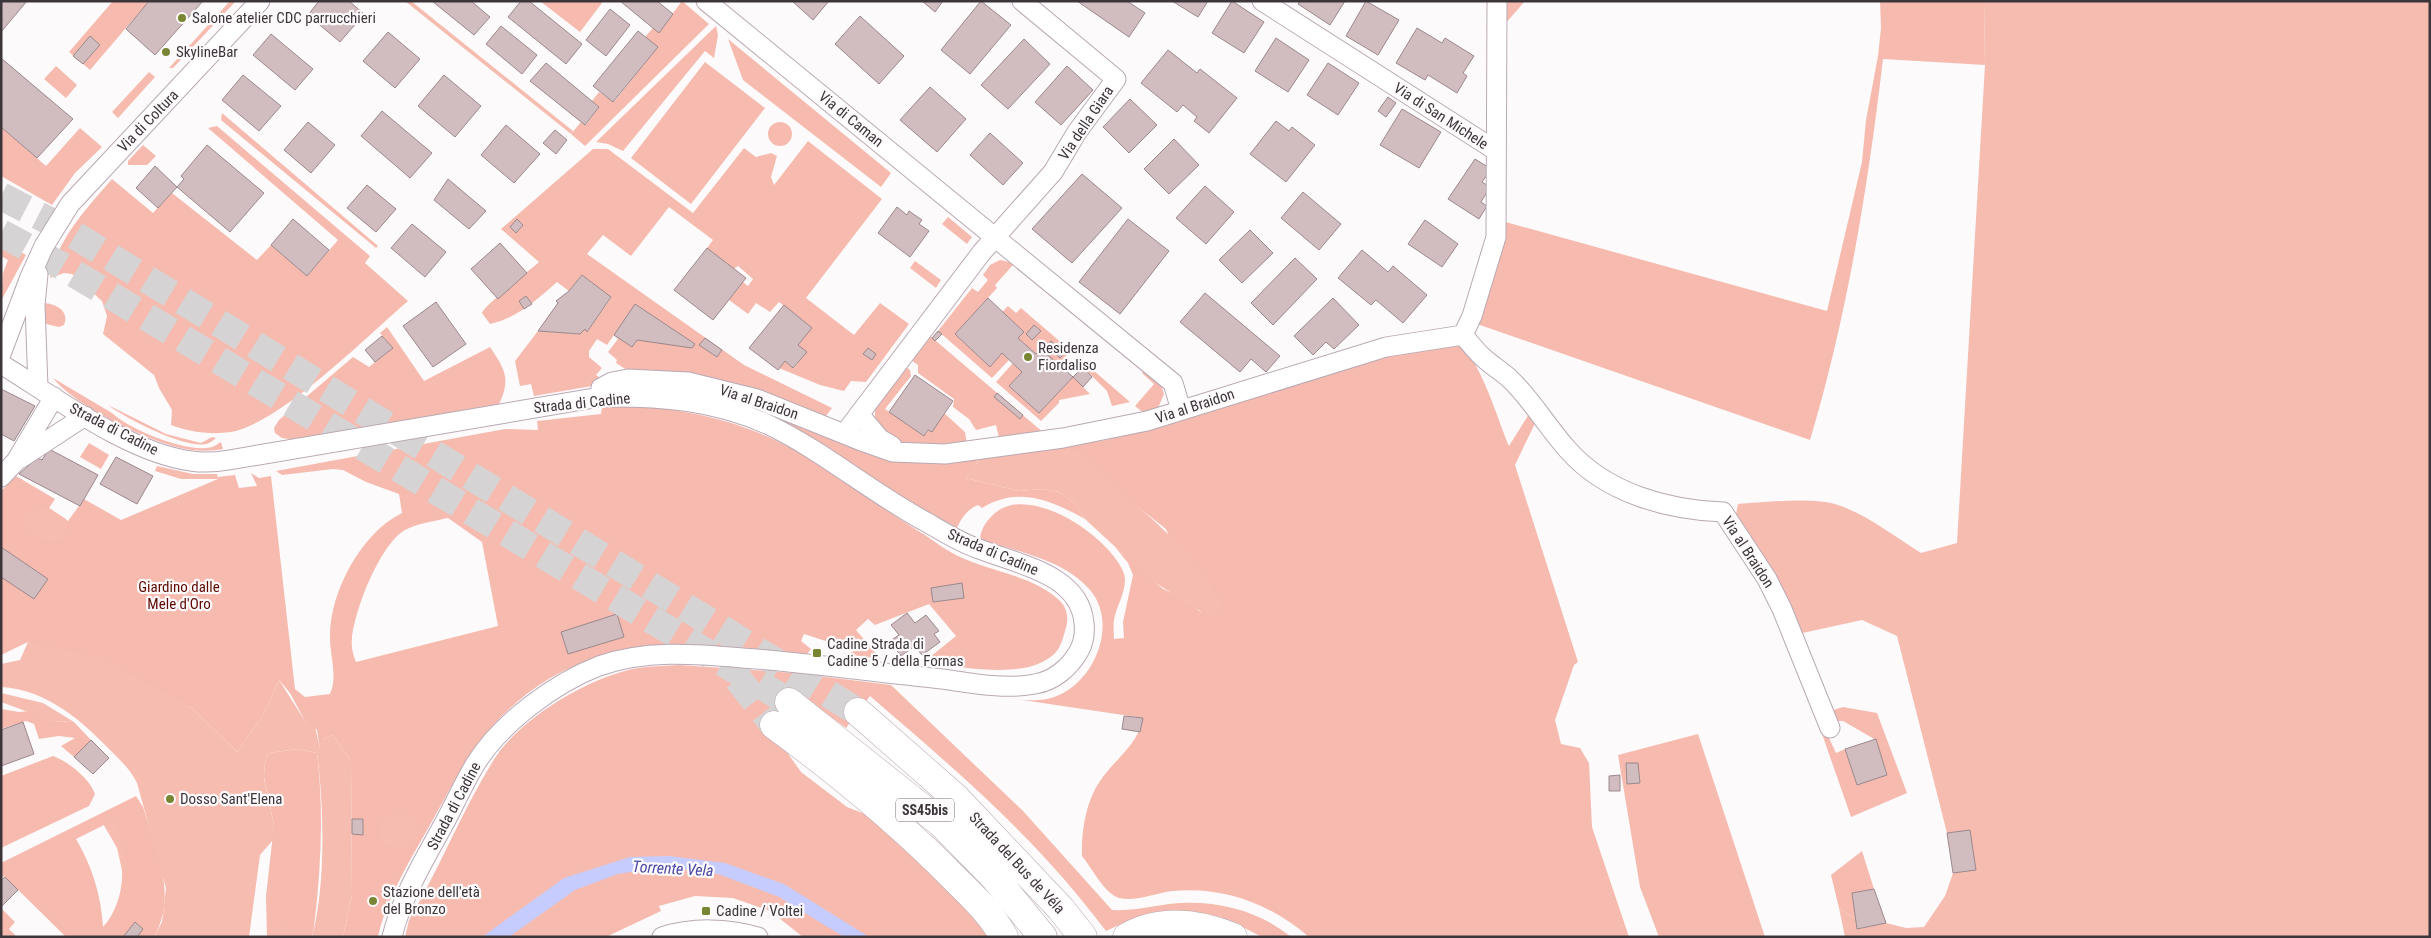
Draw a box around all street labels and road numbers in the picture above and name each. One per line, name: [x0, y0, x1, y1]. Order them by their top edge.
street label: Via di San Michele: [1390, 79, 1492, 153]
street label: Via della Giara: [1055, 83, 1117, 163]
street label: Via di Coltura: [114, 86, 182, 156]
street label: Via di Caman: [815, 87, 887, 151]
street label: Via al Braidon: [717, 381, 801, 423]
street label: Via al Braidon: [1153, 385, 1237, 427]
street label: Strada di Cadine: [533, 389, 631, 417]
street label: Strada di Cadine: [67, 399, 161, 459]
street label: Via al Braidon: [1718, 513, 1778, 591]
street label: Strada di Cadine: [945, 525, 1041, 579]
street label: Strada di Cadine: [423, 759, 485, 853]
road number: SS45bis: [896, 798, 954, 822]
street label: Strada del Bus de Véla: [965, 808, 1069, 918]

